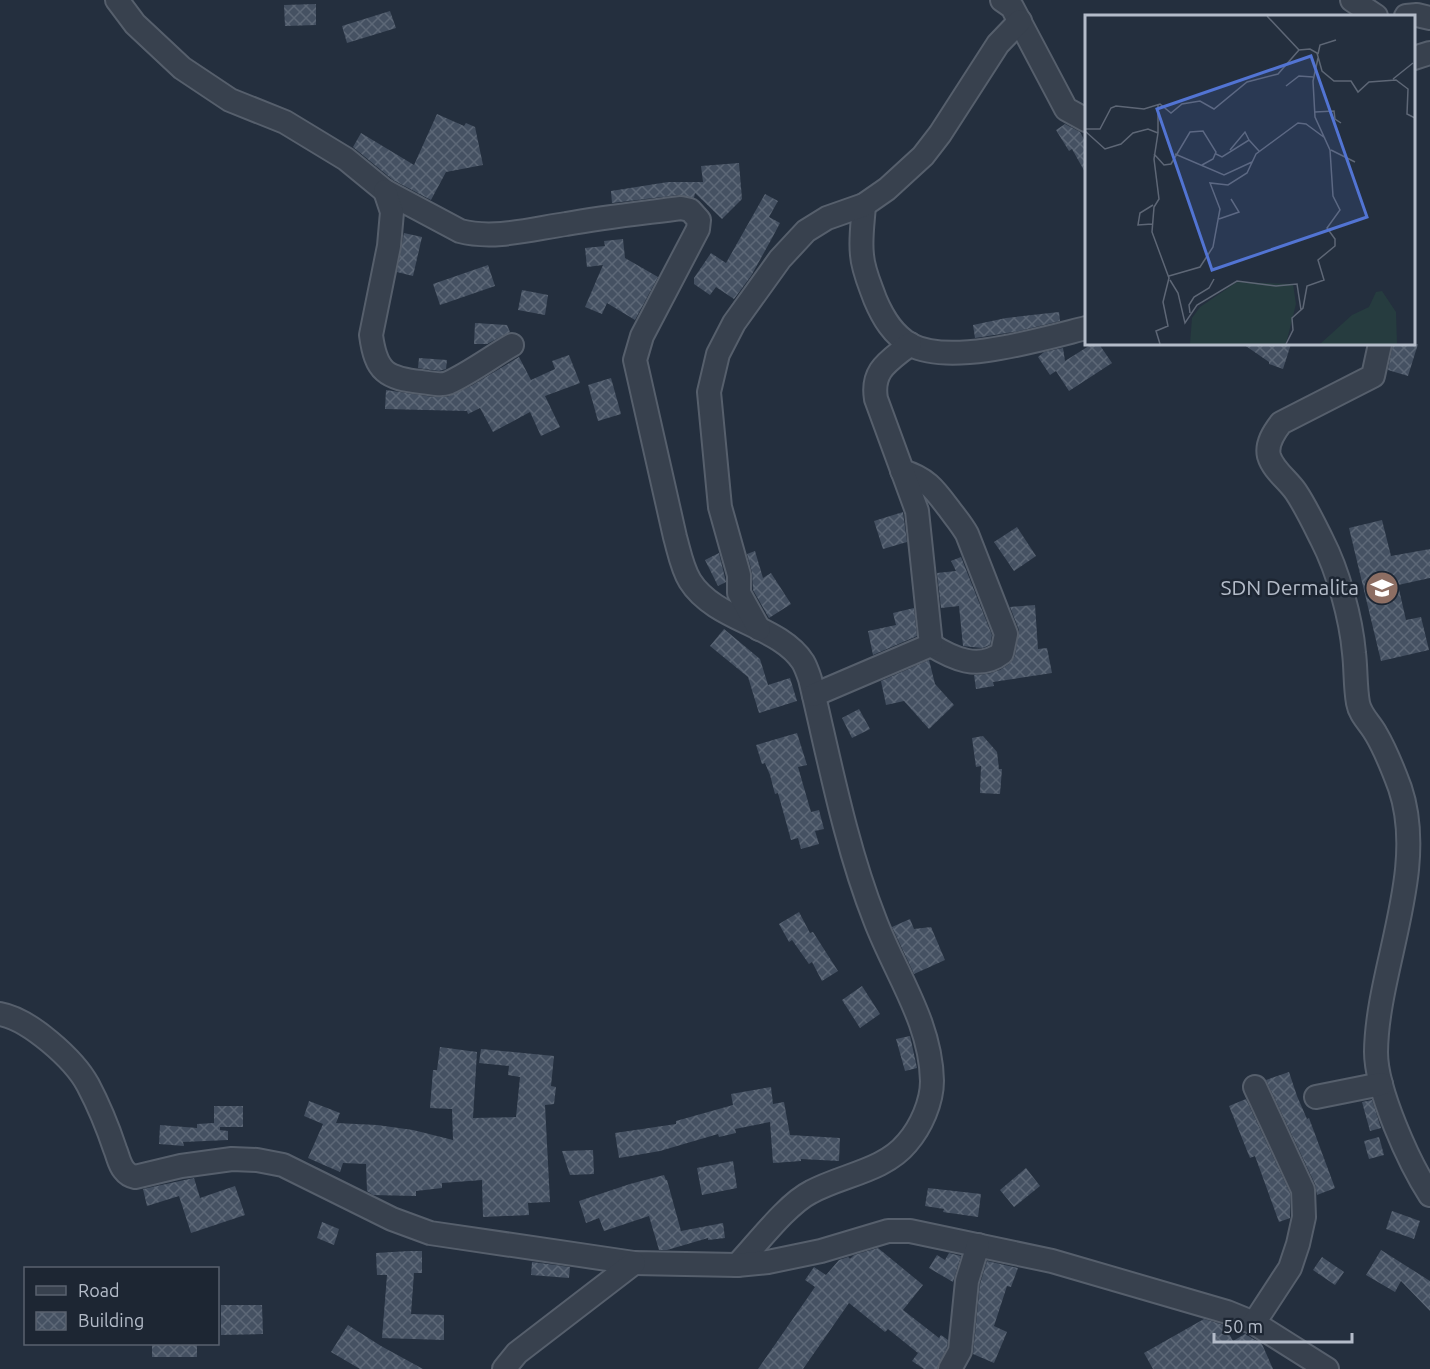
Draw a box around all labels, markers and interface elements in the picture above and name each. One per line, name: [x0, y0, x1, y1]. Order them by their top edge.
inset map: [1085, 15, 1415, 345]
school or university icon: SDN Dermalita: [1364, 570, 1400, 606]
place label: SDN Dermalita: [1220, 575, 1359, 599]
legend: [24, 1267, 219, 1345]
text: Road: [78, 1280, 120, 1300]
scale bar: [1214, 1306, 1352, 1344]
text: Building: [78, 1310, 144, 1330]
text: 50 m: [1223, 1316, 1263, 1336]

